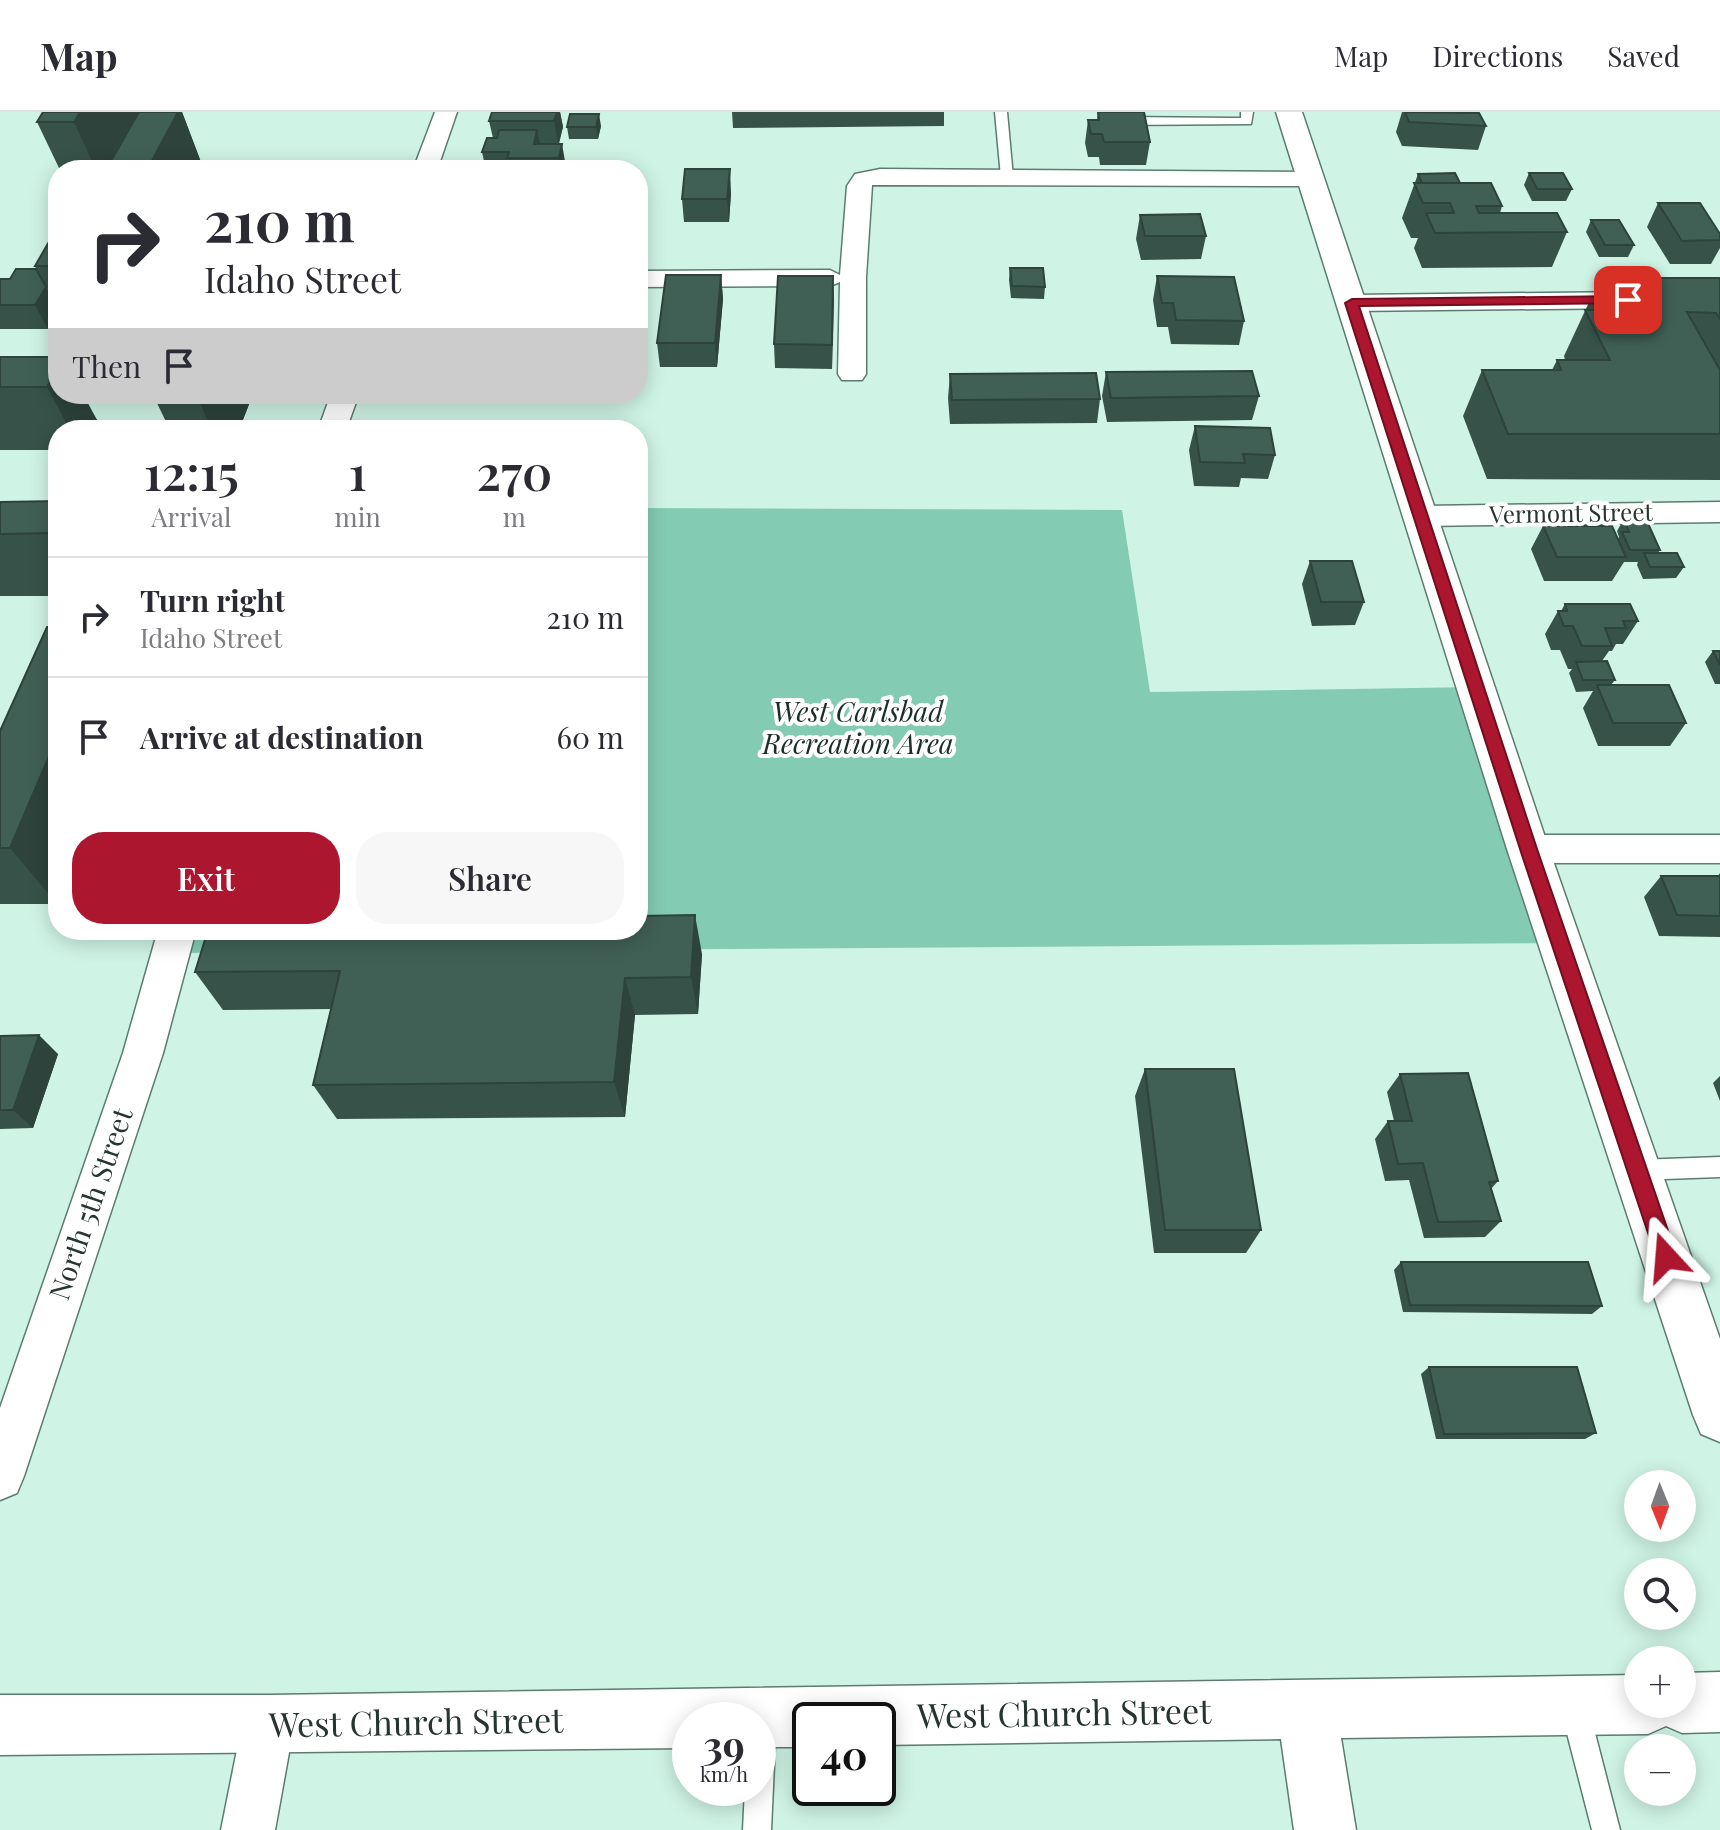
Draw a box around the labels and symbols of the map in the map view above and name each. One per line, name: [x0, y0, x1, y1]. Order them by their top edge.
pin: [1594, 266, 1662, 334]
street label: Vermont Street: [1488, 495, 1654, 529]
park label: West Carlsbad Recreation Area: [761, 692, 954, 761]
street label: North 5th Street: [39, 1102, 140, 1304]
position arrow: [1624, 1215, 1708, 1299]
north arrow: [1624, 1470, 1696, 1542]
street label: West Church Street: [915, 1686, 1213, 1738]
street label: West Church Street: [267, 1695, 565, 1747]
speed limit sign: 40: [792, 1702, 896, 1806]

